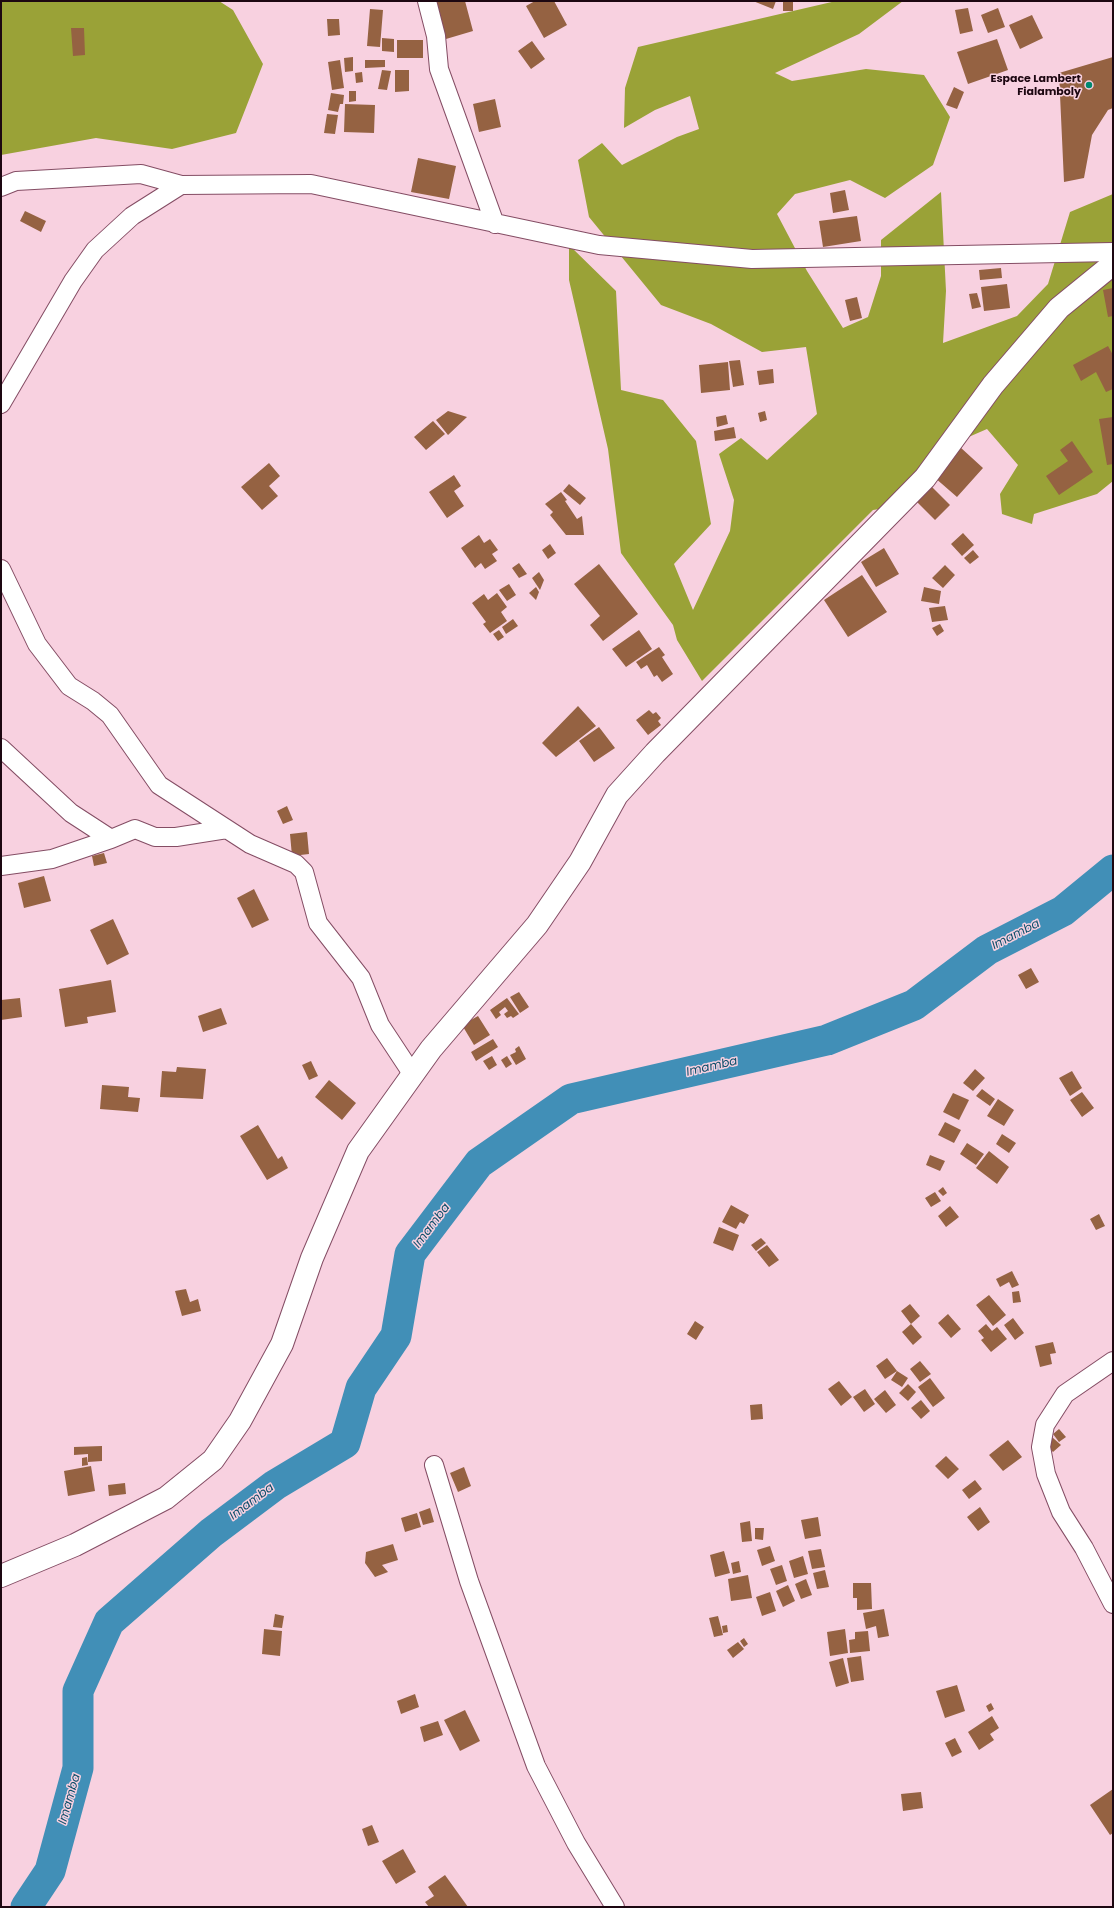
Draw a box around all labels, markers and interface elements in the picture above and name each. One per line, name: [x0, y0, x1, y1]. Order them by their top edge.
place label: Espace Lambert Fialamboly: [990, 72, 1081, 98]
marker: Espace Lambert Fialamboly: [1084, 80, 1094, 90]
water label: Imamba: [990, 917, 1042, 953]
water label: Imamba: [685, 1054, 739, 1080]
water label: Imamba: [411, 1201, 453, 1251]
water label: Imamba: [227, 1481, 277, 1523]
water label: Imamba: [56, 1772, 84, 1826]

